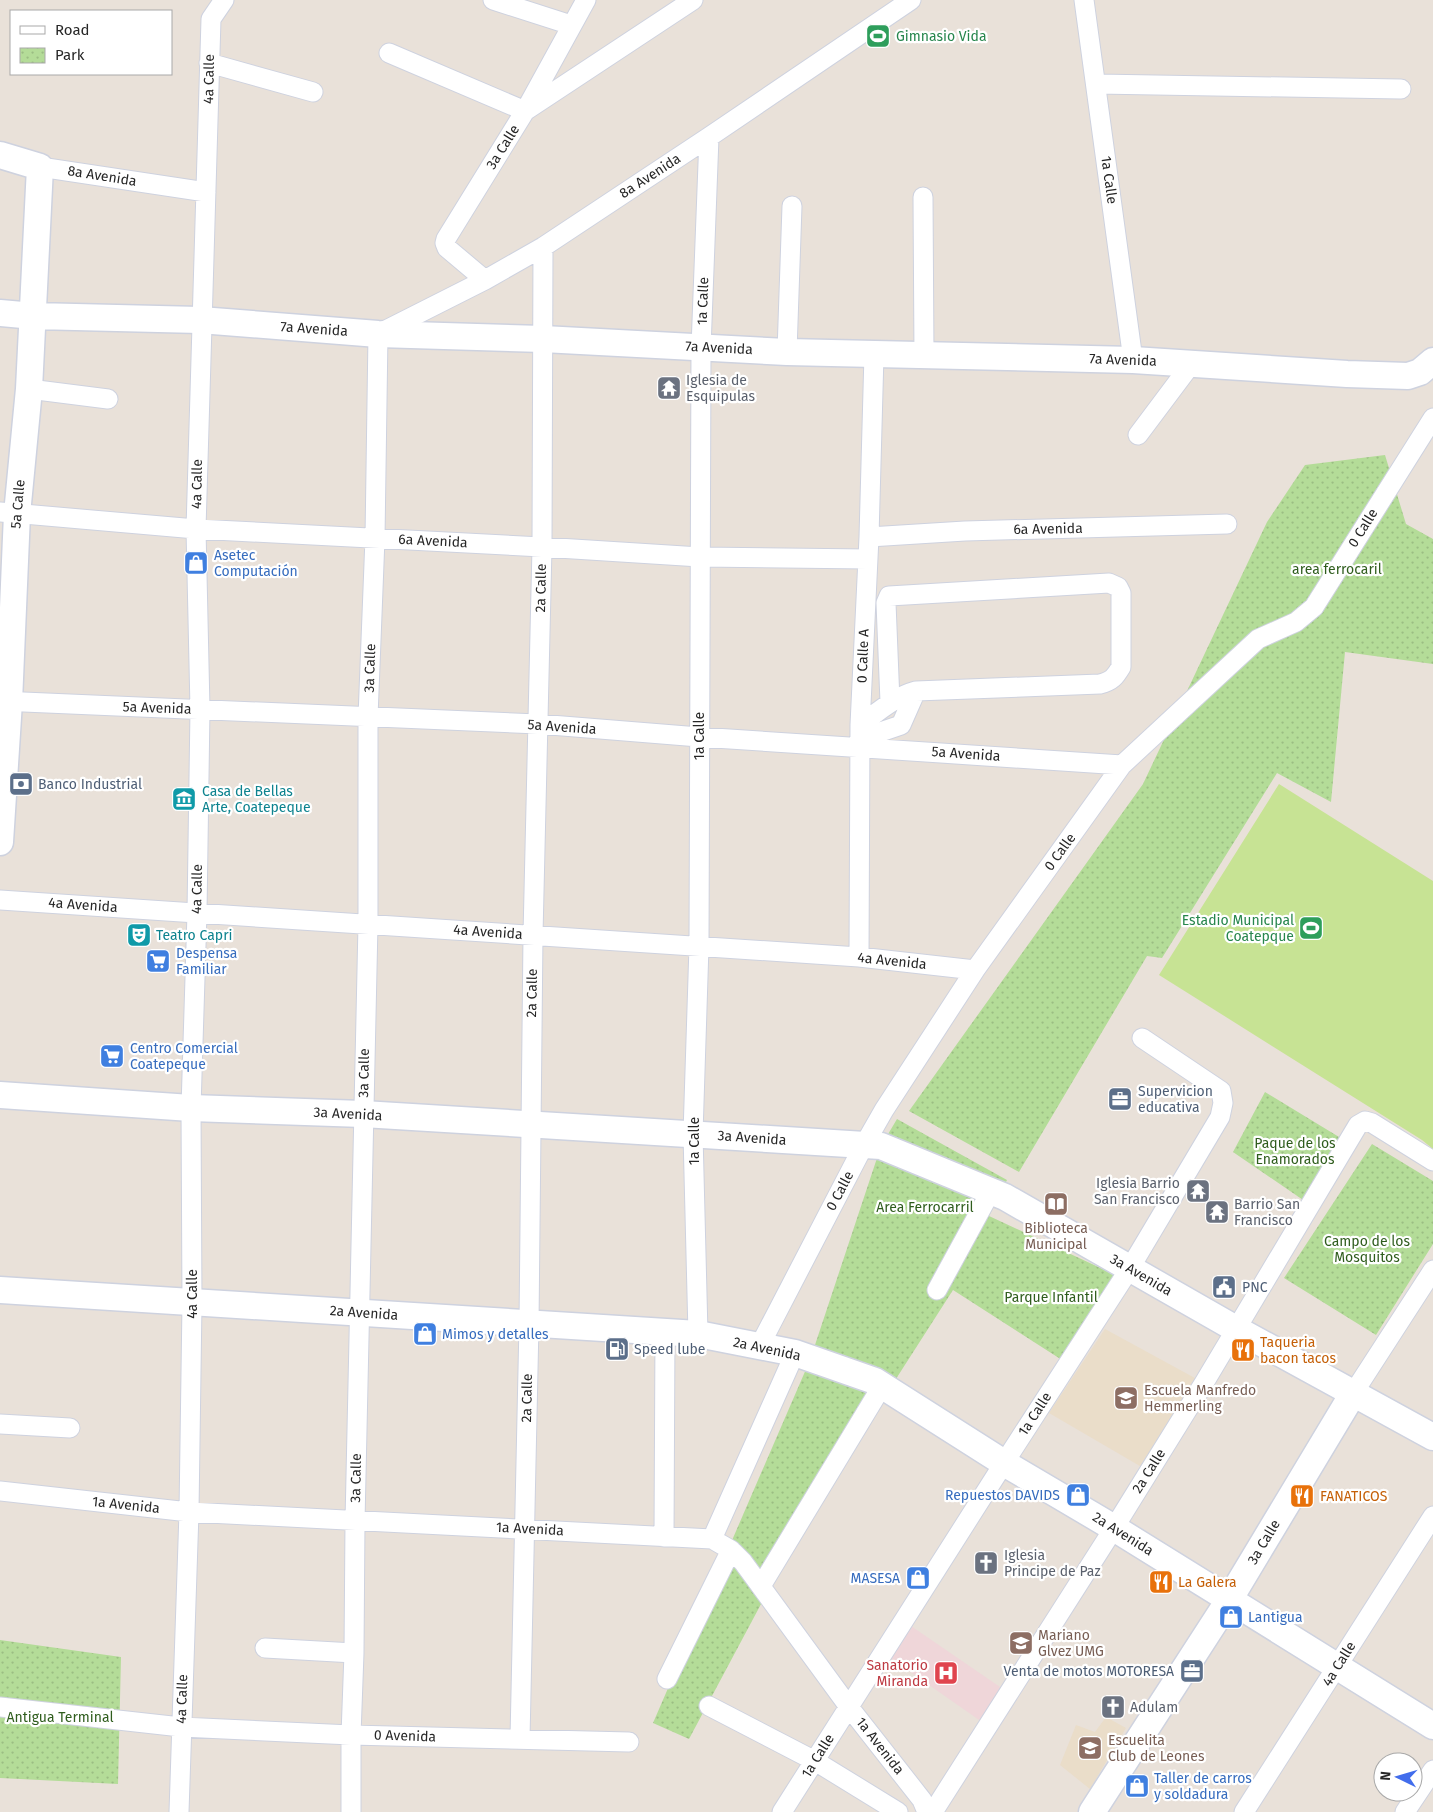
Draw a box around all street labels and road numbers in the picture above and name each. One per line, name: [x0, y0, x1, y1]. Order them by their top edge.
street label: 4a Calle: [200, 54, 218, 104]
street label: 3a Calle: [483, 122, 523, 172]
street label: 8a Avenida: [616, 150, 684, 202]
street label: 1a Calle: [1097, 155, 1121, 205]
street label: 8a Avenida: [66, 162, 138, 190]
street label: 1a Calle: [694, 277, 712, 325]
street label: 7a Avenida: [280, 318, 348, 340]
street label: 7a Avenida: [685, 338, 753, 358]
street label: 7a Avenida: [1089, 350, 1157, 370]
street label: 4a Calle: [188, 459, 206, 509]
street label: 5a Calle: [7, 479, 29, 529]
street label: 0 Calle: [1345, 505, 1381, 551]
street label: 6a Avenida: [1013, 520, 1083, 538]
street label: 6a Avenida: [398, 531, 468, 551]
street label: 2a Calle: [532, 563, 550, 613]
street label: 0 Calle A: [854, 629, 872, 683]
street label: 3a Calle: [361, 643, 379, 693]
street label: 5a Avenida: [122, 698, 192, 718]
street label: 1a Calle: [691, 712, 708, 760]
street label: 5a Avenida: [527, 716, 597, 738]
street label: 5a Avenida: [931, 743, 1001, 765]
street label: 0 Calle: [1041, 830, 1079, 874]
street label: 4a Calle: [188, 864, 206, 914]
street label: 4a Avenida: [48, 894, 118, 916]
street label: 4a Avenida: [453, 921, 523, 943]
street label: 4a Avenida: [857, 949, 927, 973]
street label: 2a Calle: [523, 968, 541, 1018]
street label: 3a Calle: [355, 1048, 373, 1098]
street label: 3a Avenida: [313, 1104, 383, 1124]
street label: 1a Calle: [686, 1117, 703, 1165]
street label: 3a Avenida: [717, 1127, 787, 1149]
street label: 0 Calle: [823, 1168, 857, 1214]
street label: 3a Avenida: [1107, 1250, 1175, 1300]
street label: 4a Calle: [184, 1269, 201, 1319]
street label: 2a Avenida: [329, 1302, 399, 1324]
street label: 2a Avenida: [732, 1334, 802, 1364]
street label: 2a Calle: [518, 1373, 536, 1423]
street label: 1a Calle: [1015, 1389, 1055, 1439]
street label: 2a Calle: [1129, 1446, 1169, 1496]
street label: 3a Calle: [347, 1453, 365, 1503]
street label: 1a Avenida: [91, 1493, 161, 1517]
street label: 2a Avenida: [1089, 1509, 1157, 1559]
street label: 3a Calle: [1244, 1517, 1284, 1567]
street label: 1a Avenida: [496, 1519, 564, 1539]
street label: 4a Calle: [1319, 1638, 1359, 1690]
street label: 4a Calle: [173, 1674, 191, 1724]
street label: 1a Avenida: [852, 1714, 908, 1778]
street label: 0 Avenida: [374, 1726, 436, 1746]
street label: 1a Calle: [798, 1731, 838, 1781]

